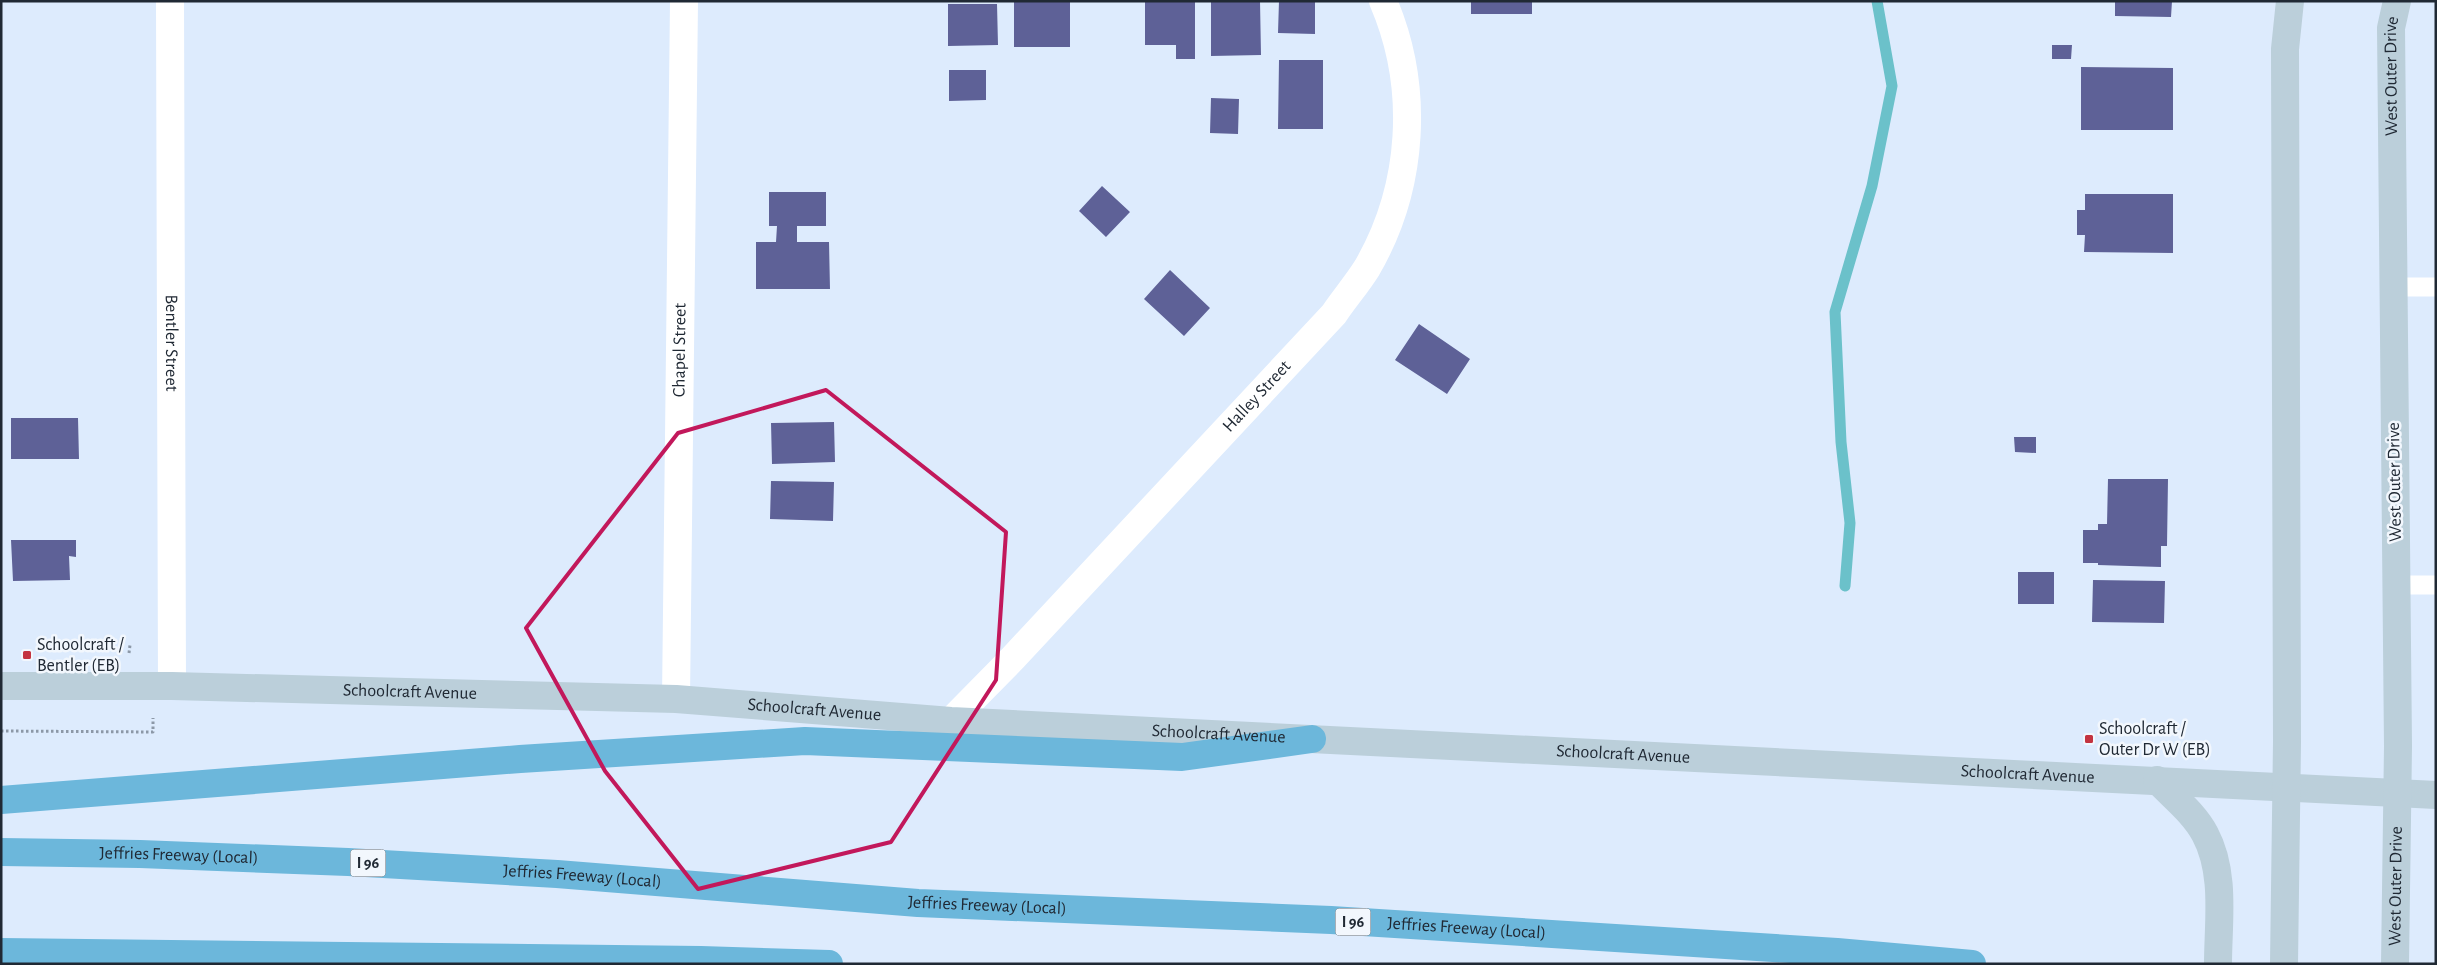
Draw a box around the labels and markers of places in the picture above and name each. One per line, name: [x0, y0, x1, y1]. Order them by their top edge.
place label: Schoolcraft / Bentler (EB): [37, 636, 124, 675]
marker: Schoolcraft / Bentler (EB): [21, 649, 33, 661]
place label: Schoolcraft / Outer Dr W (EB): [2099, 720, 2211, 759]
marker: Schoolcraft / Outer Dr W (EB): [2083, 733, 2095, 745]

